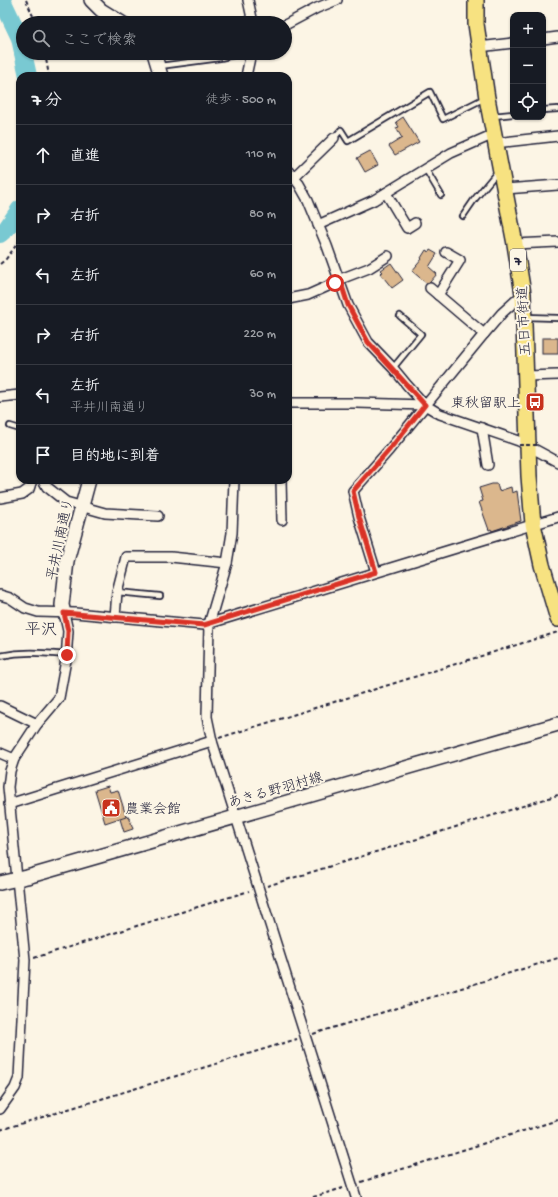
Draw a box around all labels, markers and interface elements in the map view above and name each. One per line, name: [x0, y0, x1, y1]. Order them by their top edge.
map controls: [510, 12, 546, 120]
button: +: [510, 12, 546, 48]
search box: [16, 16, 292, 60]
icon: search: [30, 27, 52, 49]
text: ここで検索: [62, 32, 137, 50]
button: −: [510, 48, 546, 84]
button: locate: [510, 84, 546, 120]
text: 7 分: [32, 92, 62, 112]
text: 徒歩 · 500 m: [206, 93, 276, 108]
icon: ahead: [32, 144, 54, 166]
text: 110 m: [246, 147, 276, 162]
text: 直進: [70, 148, 100, 166]
icon: right: [32, 204, 54, 226]
text: 80 m: [249, 207, 276, 222]
text: 右折: [70, 208, 100, 226]
road number: 7: [510, 249, 526, 271]
icon: left: [32, 264, 54, 286]
text: 60 m: [250, 267, 276, 282]
text: 左折: [70, 268, 100, 286]
route start: [326, 274, 344, 292]
street label: 五日市街道: [515, 285, 536, 356]
icon: right: [32, 324, 54, 346]
text: 220 m: [244, 327, 276, 342]
text: 右折: [70, 328, 100, 346]
text: 左折: [70, 378, 100, 396]
icon: left: [32, 384, 54, 406]
text: 30 m: [250, 387, 276, 402]
bus stop icon: 東秋留駅上: [524, 391, 546, 413]
place label: 東秋留駅上: [451, 396, 521, 413]
text: 平井川南通り: [70, 401, 148, 416]
icon: arrive: [32, 444, 54, 466]
text: 目的地に到着: [70, 448, 160, 466]
street label: 平井川南通り: [44, 497, 78, 582]
district label: 平沢: [25, 621, 57, 641]
route end: [58, 646, 76, 664]
street label: あきる野羽村線: [226, 770, 325, 813]
public building icon: 農業会館: [100, 797, 122, 819]
place label: 農業会館: [125, 802, 181, 819]

